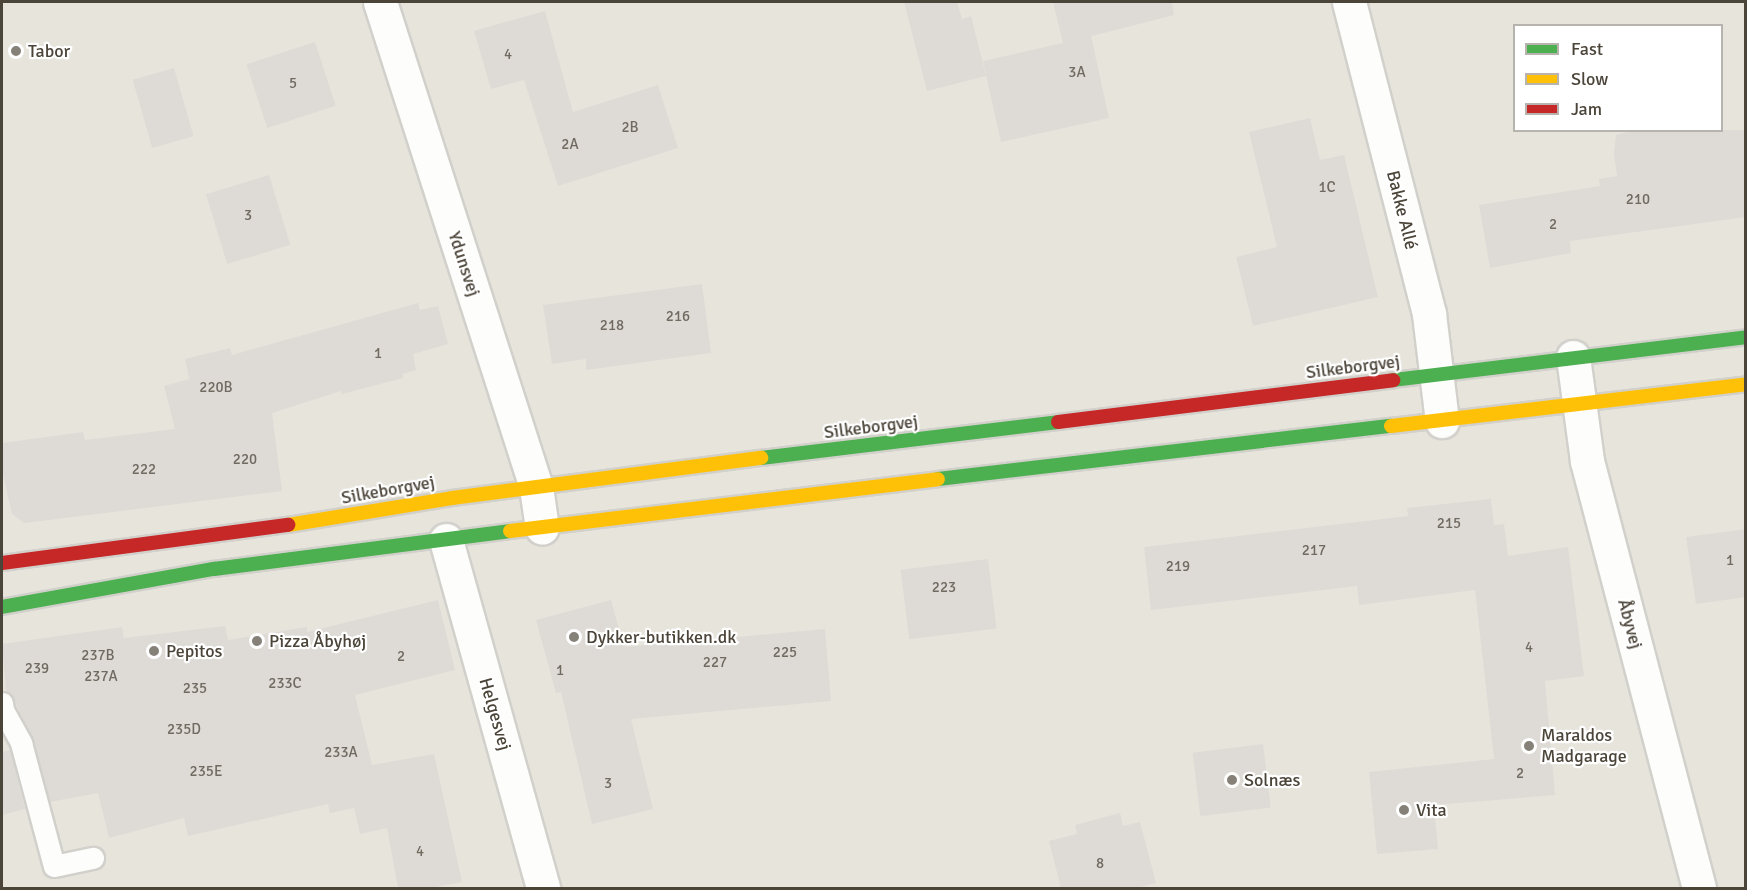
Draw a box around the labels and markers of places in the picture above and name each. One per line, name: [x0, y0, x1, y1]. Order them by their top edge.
place label: Tabor: [28, 40, 70, 62]
marker: Tabor: [9, 44, 23, 58]
place label: Dykker-butikken.dk: [586, 626, 736, 648]
place label: Pizza Åbyhøj: [269, 630, 366, 652]
marker: Dykker-butikken.dk: [567, 630, 581, 644]
marker: Pizza Åbyhøj: [250, 634, 264, 648]
place label: Pepitos: [166, 640, 222, 662]
marker: Pepitos: [147, 644, 161, 658]
place label: Maraldos Madgarage: [1541, 725, 1627, 768]
marker: Maraldos Madgarage: [1522, 739, 1536, 753]
place label: Solnæs: [1244, 769, 1300, 791]
marker: Solnæs: [1225, 773, 1239, 787]
place label: Vita: [1416, 799, 1447, 821]
marker: Vita: [1397, 803, 1411, 817]

